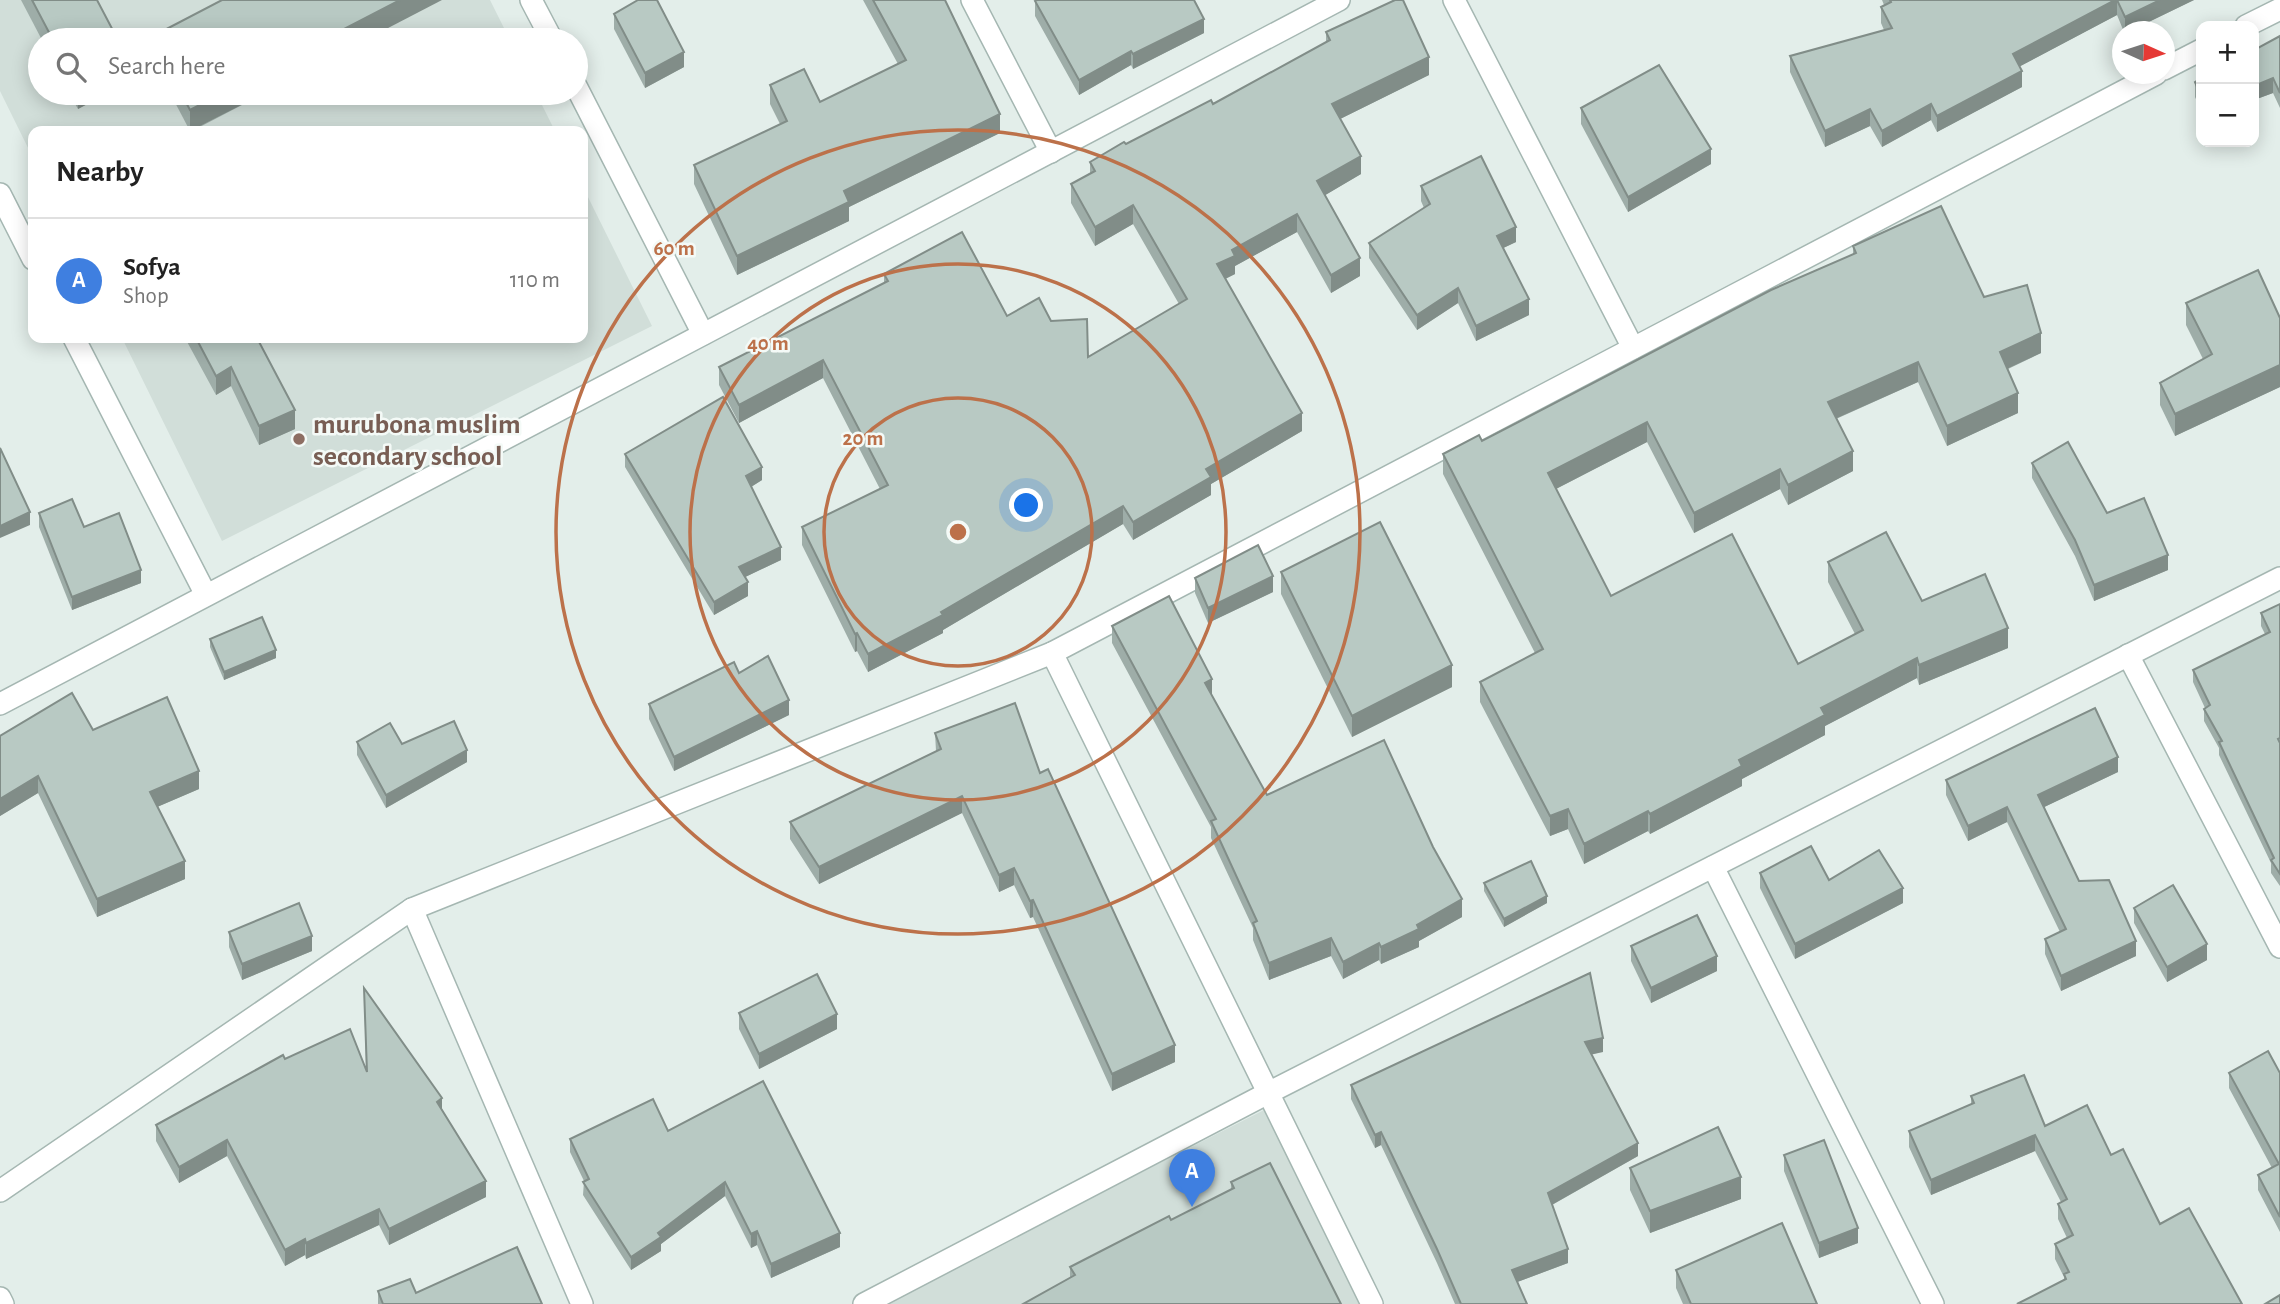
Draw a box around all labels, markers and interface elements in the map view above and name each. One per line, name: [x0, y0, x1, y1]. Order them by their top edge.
north arrow: [2112, 21, 2175, 84]
map controls: [2196, 21, 2259, 147]
button: +: [2196, 21, 2259, 84]
search box: [28, 28, 588, 105]
icon: search: [52, 48, 90, 86]
text: Search here: [108, 53, 226, 79]
button: −: [2196, 84, 2259, 147]
text: Nearby: [56, 157, 144, 187]
text: 60 m: [653, 238, 695, 259]
text: Sofya: [123, 254, 181, 280]
text: A: [72, 269, 86, 292]
text: 110 m: [510, 269, 560, 292]
text: Shop: [123, 285, 169, 308]
text: 40 m: [747, 333, 789, 354]
place label: murubona muslim secondary school: [313, 411, 521, 471]
text: 20 m: [843, 428, 883, 449]
marker: murubona muslim secondary school: [291, 431, 307, 447]
your location: [1009, 488, 1043, 522]
centre of rings: [946, 520, 970, 544]
pin: A: [1169, 1149, 1215, 1207]

